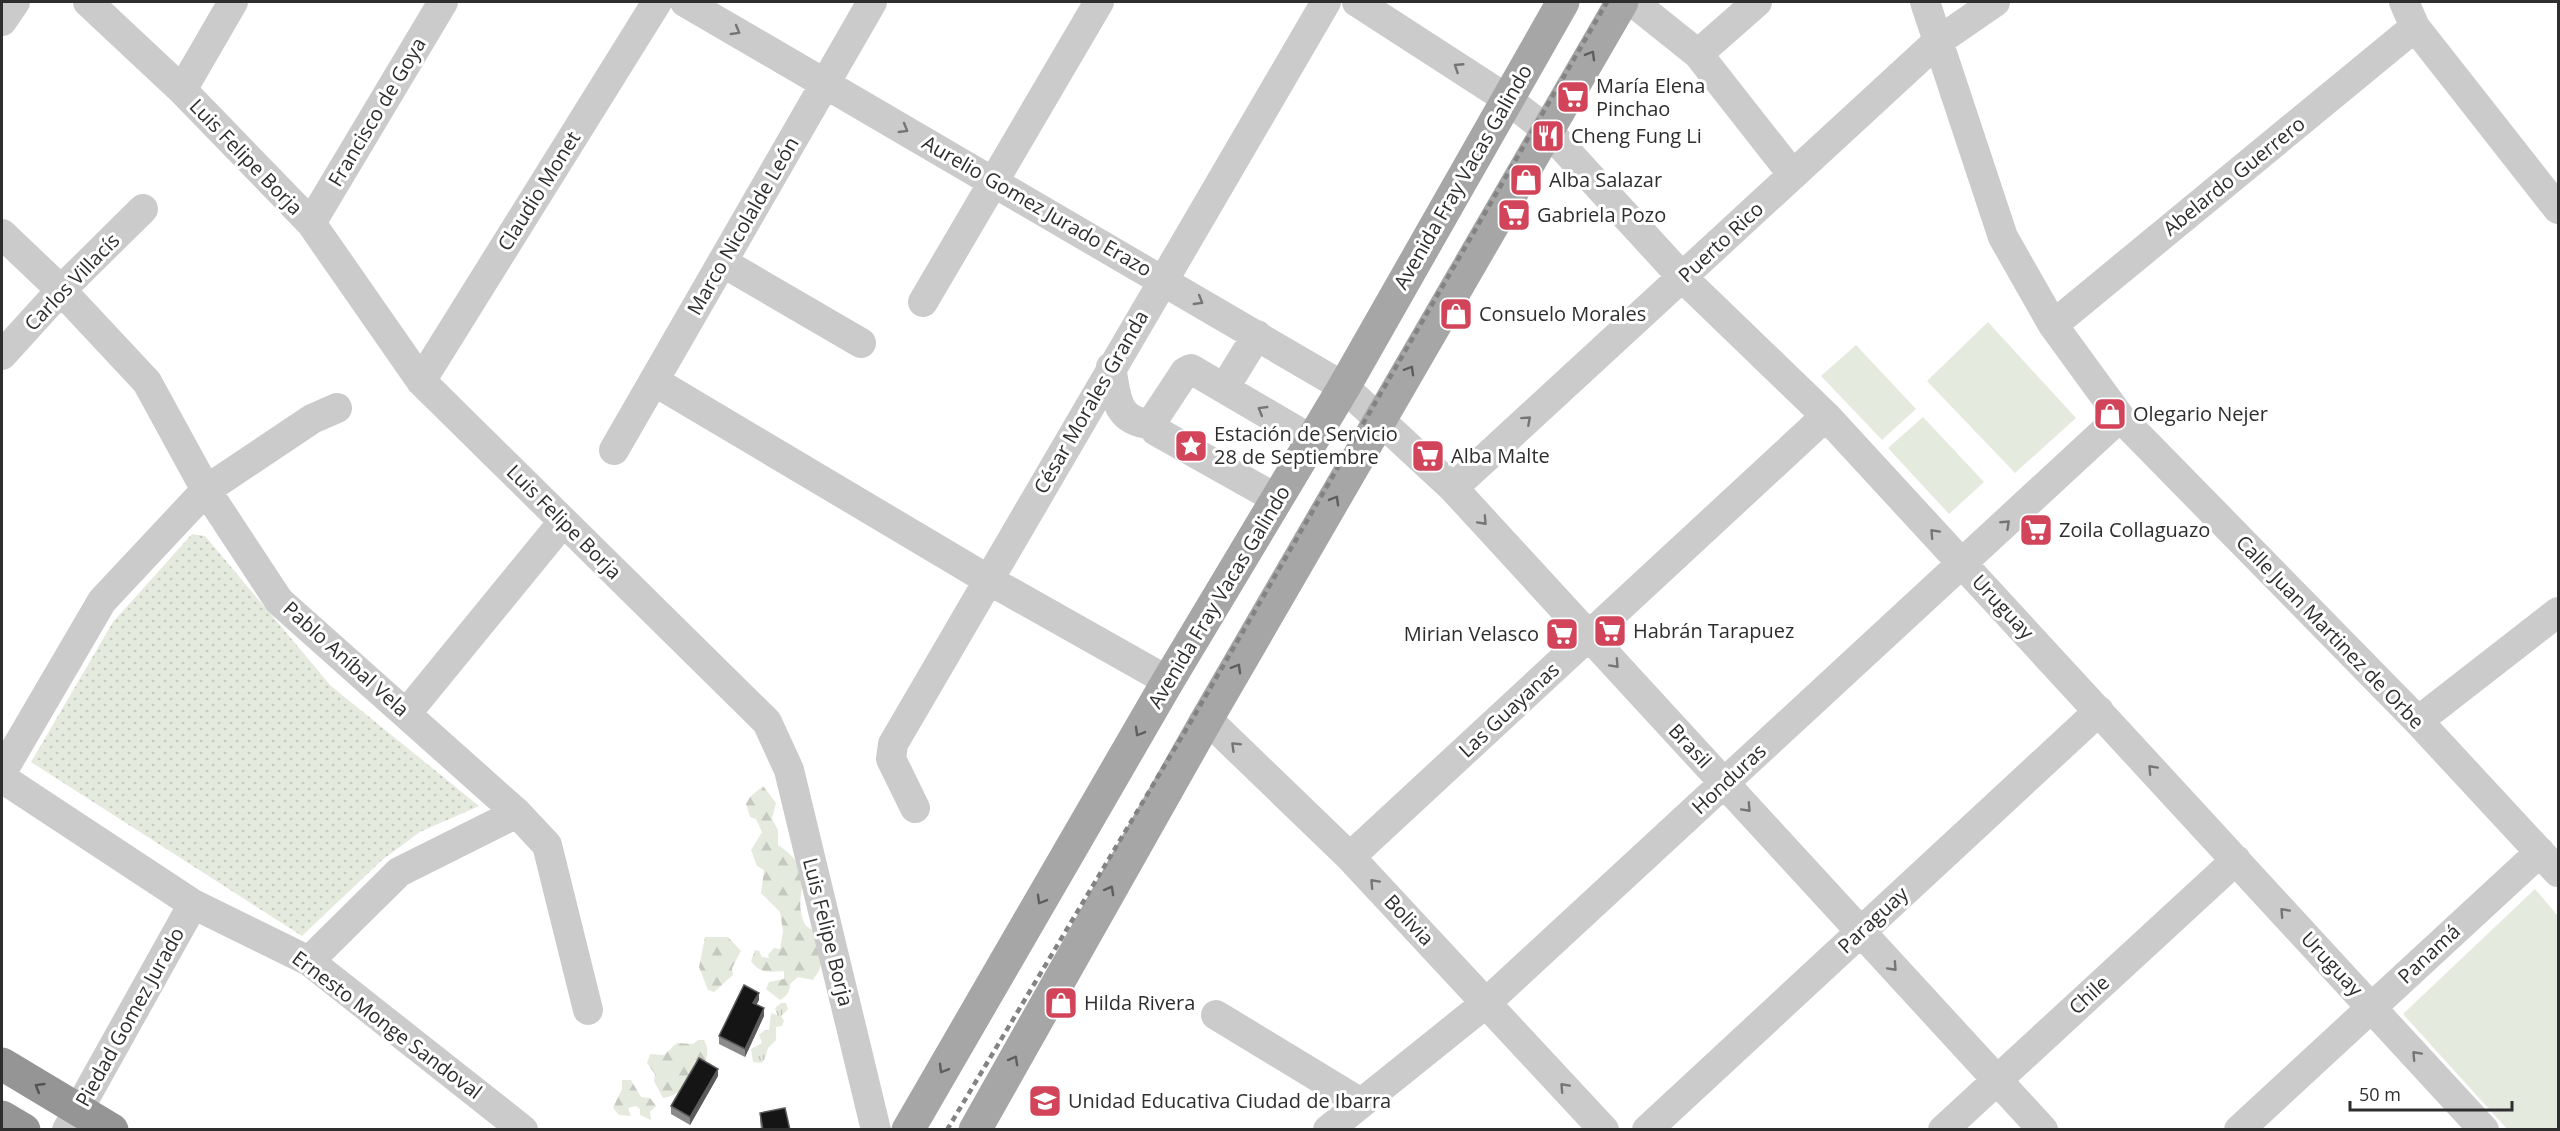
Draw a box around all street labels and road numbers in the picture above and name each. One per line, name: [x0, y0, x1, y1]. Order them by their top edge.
street label: Francisco de Goya: [321, 32, 432, 191]
street label: Avenida Fray Vacas Galindo: [1387, 59, 1538, 294]
street label: Luis Felipe Borja: [184, 93, 309, 221]
street label: Abelardo Guerrero: [2157, 110, 2310, 241]
street label: Claudio Monet: [491, 126, 586, 256]
street label: Aurelio Gomez Jurado Erazo: [918, 129, 1157, 282]
street label: Marco Nicolalde León: [680, 132, 805, 320]
street label: Puerto Rico: [1672, 195, 1769, 288]
street label: Carlos Villacís: [18, 227, 125, 336]
street label: César Morales Granda: [1027, 305, 1154, 498]
street label: Luis Felipe Borja: [501, 458, 628, 585]
street label: Avenida Fray Vacas Galindo: [1141, 480, 1296, 713]
street label: Calle Juan Martinez de Orbe: [2230, 529, 2430, 734]
street label: Uruguay: [1966, 568, 2041, 646]
street label: Pablo Aníbal Vela: [278, 595, 415, 722]
street label: Las Guayanas: [1453, 656, 1565, 763]
street label: Brasil: [1663, 717, 1718, 774]
street label: Honduras: [1686, 737, 1772, 820]
street label: Luis Felipe Borja: [797, 855, 860, 1009]
street label: Paraguay: [1832, 880, 1914, 959]
street label: Bolivia: [1379, 888, 1440, 951]
street label: Panamá: [2392, 918, 2466, 989]
street label: Piedad Gomez Jurado: [69, 922, 190, 1111]
street label: Uruguay: [2295, 925, 2370, 1003]
street label: Ernesto Monge Sandoval: [287, 944, 488, 1105]
street label: Chile: [2063, 969, 2115, 1020]

